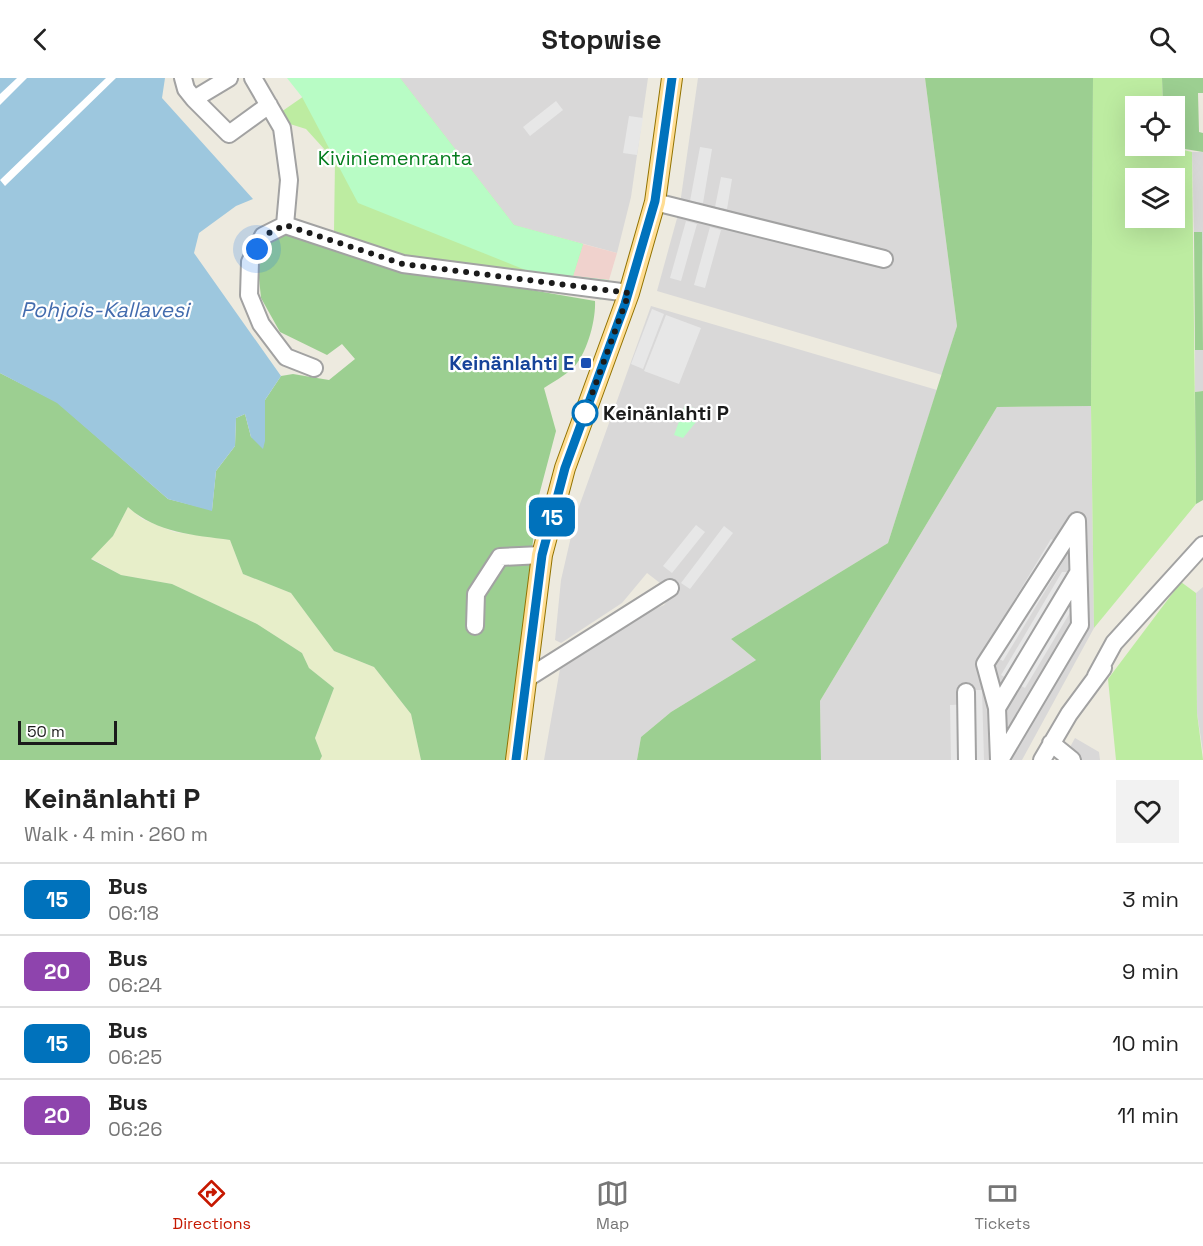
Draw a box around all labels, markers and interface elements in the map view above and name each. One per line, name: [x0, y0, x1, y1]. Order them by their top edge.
text: Stopwise: [542, 22, 661, 57]
icon: back: [24, 23, 57, 56]
icon: search: [1146, 23, 1179, 56]
map controls: [1125, 96, 1185, 228]
button: locate: [1125, 96, 1185, 156]
park label: Kiviniemenranta: [318, 145, 472, 171]
button: layers: [1125, 168, 1185, 228]
your location: [242, 234, 272, 264]
water label: Pohjois-Kallavesi: [21, 296, 192, 323]
place label: Keinänlahti E: [449, 350, 574, 376]
marker: Keinänlahti E: [579, 356, 593, 370]
marker: Keinänlahti P: [572, 400, 598, 426]
place label: Keinänlahti P: [603, 400, 729, 426]
line badge: 15: [525, 498, 579, 536]
text: 15: [541, 504, 563, 531]
scale bar: [18, 718, 117, 746]
text: 50 m: [27, 721, 65, 742]
text: Keinänlahti P: [24, 780, 200, 816]
button: heart: [1116, 780, 1179, 843]
text: Walk · 4 min · 260 m: [24, 821, 208, 847]
text: Bus: [108, 872, 148, 900]
text: 3 min: [1122, 885, 1179, 913]
text: 15: [46, 886, 68, 913]
text: 06:18: [108, 900, 159, 926]
text: Bus: [108, 944, 148, 972]
text: 9 min: [1122, 957, 1179, 985]
text: 20: [44, 958, 70, 985]
text: 06:24: [108, 972, 162, 998]
text: Bus: [108, 1016, 148, 1044]
text: 10 min: [1112, 1029, 1179, 1057]
text: 15: [46, 1030, 68, 1057]
text: 06:25: [108, 1044, 162, 1070]
text: Bus: [108, 1088, 148, 1116]
text: 11 min: [1117, 1101, 1179, 1129]
text: 20: [44, 1102, 70, 1129]
text: 06:26: [108, 1116, 162, 1142]
tab: Directions: [173, 1177, 251, 1234]
tab: Map: [596, 1177, 629, 1234]
tab: Tickets: [975, 1177, 1030, 1234]

